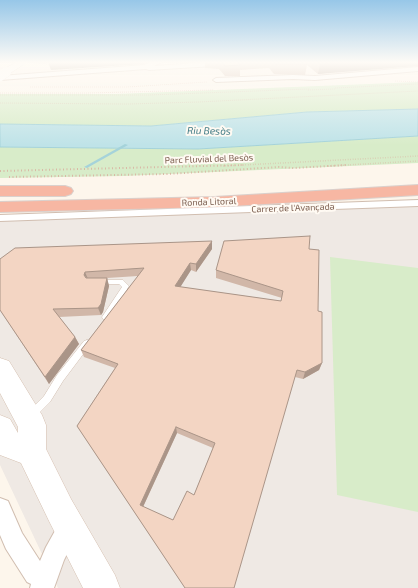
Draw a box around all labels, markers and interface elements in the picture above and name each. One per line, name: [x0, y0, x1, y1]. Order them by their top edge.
water label: Riu Besòs: [187, 125, 231, 137]
street label: Parc Fluvial del Besòs: [164, 152, 254, 166]
street label: Ronda Litoral: [182, 196, 236, 208]
street label: Carrer de l'Avançada: [251, 201, 335, 215]

